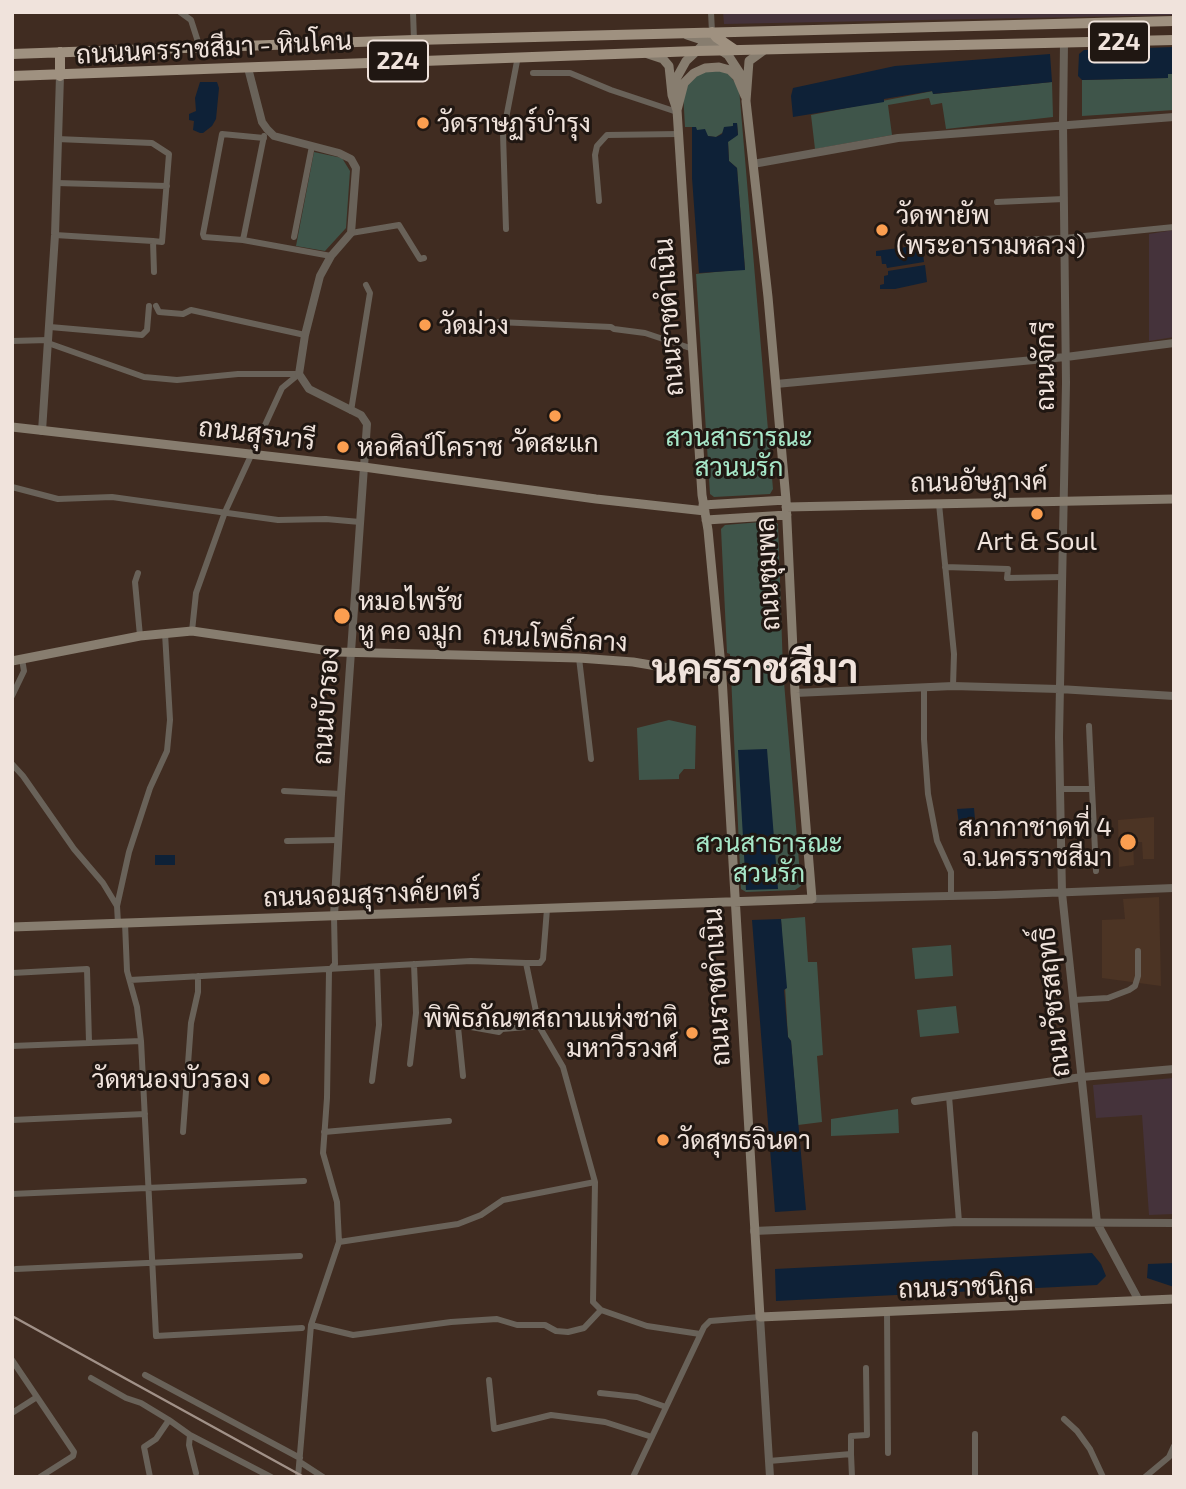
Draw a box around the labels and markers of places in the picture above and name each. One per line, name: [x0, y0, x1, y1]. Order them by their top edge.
place label: วัดราษฏร์บำรุง: [437, 107, 591, 139]
marker: วัดราษฏร์บำรุง: [415, 115, 431, 131]
place label: วัดพายัพ (พระอารามหลวง): [896, 199, 1086, 260]
marker: วัดพายัพ (พระอารามหลวง): [874, 222, 890, 238]
place label: วัดม่วง: [439, 309, 509, 341]
marker: วัดม่วง: [417, 317, 433, 333]
marker: วัดสะแก: [547, 408, 563, 424]
place label: วัดสะแก: [511, 427, 599, 459]
place label: หอศิลป์โคราช: [357, 431, 503, 463]
marker: หอศิลป์โคราช: [335, 439, 351, 455]
marker: Art & Soul: [1029, 506, 1045, 522]
place label: Art & Soul: [977, 525, 1097, 557]
place label: หมอไพรัช หู คอ จมูก: [358, 585, 463, 646]
marker: หมอไพรัช หู คอ จมูก: [332, 606, 352, 626]
place label: สภากาชาดที่ 4 จ.นครราชสีมา: [958, 811, 1112, 872]
marker: สภากาชาดที่ 4 จ.นครราชสีมา: [1118, 832, 1138, 852]
place label: พิพิธภัณฑสถานแห่งชาติ มหาวีรวงศ์: [424, 1002, 678, 1064]
marker: พิพิธภัณฑสถานแห่งชาติ มหาวีรวงศ์: [684, 1025, 700, 1041]
place label: วัดหนองบัวรอง: [91, 1063, 250, 1095]
marker: วัดหนองบัวรอง: [256, 1071, 272, 1087]
place label: วัดสุทธจินดา: [677, 1124, 811, 1156]
marker: วัดสุทธจินดา: [655, 1132, 671, 1148]

